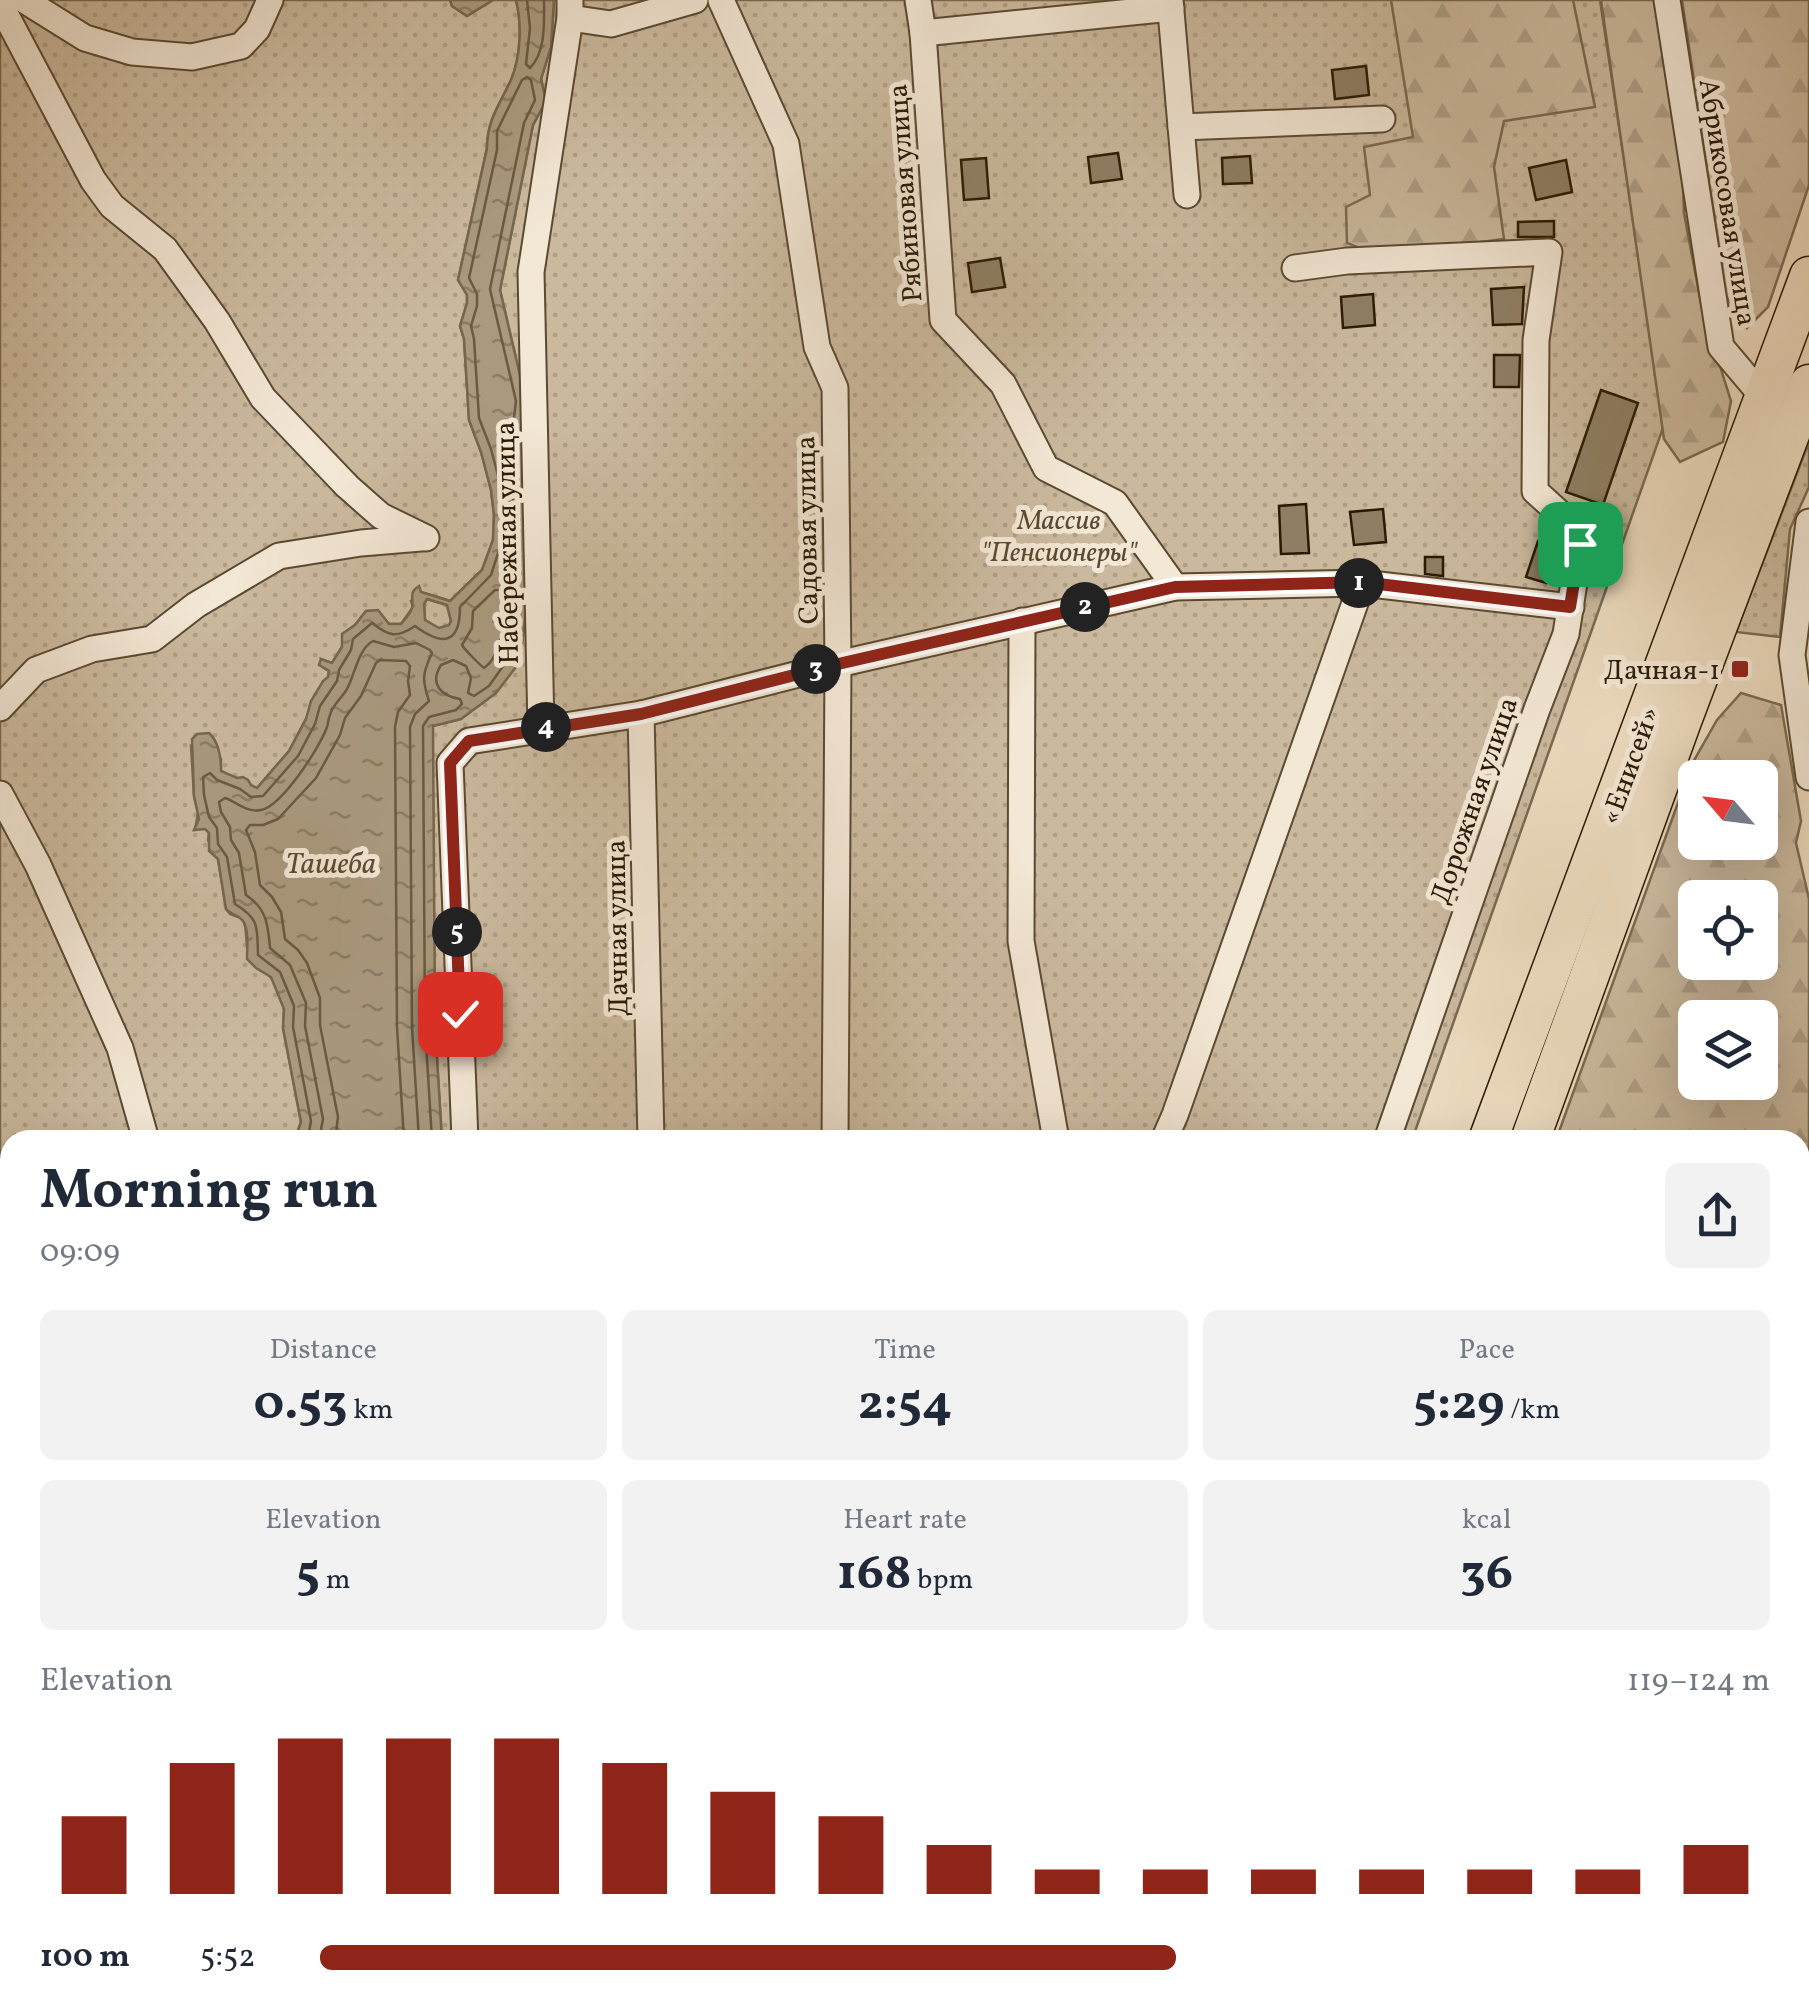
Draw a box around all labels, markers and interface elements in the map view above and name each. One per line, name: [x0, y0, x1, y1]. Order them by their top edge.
street label: Абрикосовая улица: [1688, 76, 1765, 329]
street label: Рябиновая улица: [879, 82, 934, 303]
street label: Набережная улица: [487, 421, 530, 665]
street label: Садовая улица: [787, 435, 830, 624]
park label: Массив "Пенсионеры": [981, 502, 1139, 573]
pin: [1538, 502, 1623, 587]
icon: arrive: [1553, 517, 1608, 572]
pin: 1: [1334, 558, 1384, 608]
text: 1: [1353, 563, 1365, 602]
pin: 2: [1060, 582, 1110, 632]
text: 2: [1078, 587, 1092, 626]
pin: 3: [791, 644, 841, 694]
text: 3: [809, 649, 823, 688]
place label: Дачная-1: [1604, 652, 1720, 691]
marker: Дачная-1: [1729, 658, 1751, 680]
street label: Дорожная улица: [1422, 692, 1529, 909]
pin: 4: [521, 702, 571, 752]
street label: «Енисей»: [1592, 702, 1671, 830]
text: 4: [538, 707, 554, 746]
north arrow: [1678, 760, 1778, 860]
map controls: [1678, 760, 1778, 1100]
street label: Дачная улица: [597, 839, 640, 1017]
water label: Ташеба: [286, 844, 376, 886]
button: locate: [1678, 880, 1778, 980]
pin: 5: [432, 907, 482, 957]
text: 5: [450, 912, 464, 951]
pin: [418, 972, 503, 1057]
icon: check: [433, 987, 488, 1042]
button: layers: [1678, 1000, 1778, 1100]
text: Morning run: [40, 1155, 379, 1231]
button: share: [1665, 1163, 1770, 1268]
text: 09:09: [40, 1231, 120, 1275]
text: Distance: [270, 1331, 377, 1370]
text: Time: [874, 1331, 936, 1370]
text: Pace: [1459, 1331, 1515, 1370]
text: 0.53: [253, 1370, 348, 1440]
text: 2:54: [858, 1370, 952, 1440]
text: 5:29: [1413, 1370, 1505, 1440]
text: km: [348, 1391, 393, 1430]
text: /km: [1505, 1391, 1560, 1430]
text: Elevation: [265, 1501, 382, 1540]
text: Heart rate: [843, 1501, 967, 1540]
text: kcal: [1462, 1501, 1512, 1540]
text: 5: [296, 1540, 320, 1610]
text: 168: [837, 1540, 912, 1610]
text: 36: [1460, 1540, 1513, 1610]
text: m: [320, 1561, 351, 1600]
text: bpm: [912, 1561, 973, 1600]
text: Elevation: [40, 1660, 173, 1704]
text: 119–124 m: [1627, 1660, 1770, 1704]
text: 100 m: [40, 1936, 130, 1980]
text: 5:52: [200, 1936, 256, 1980]

